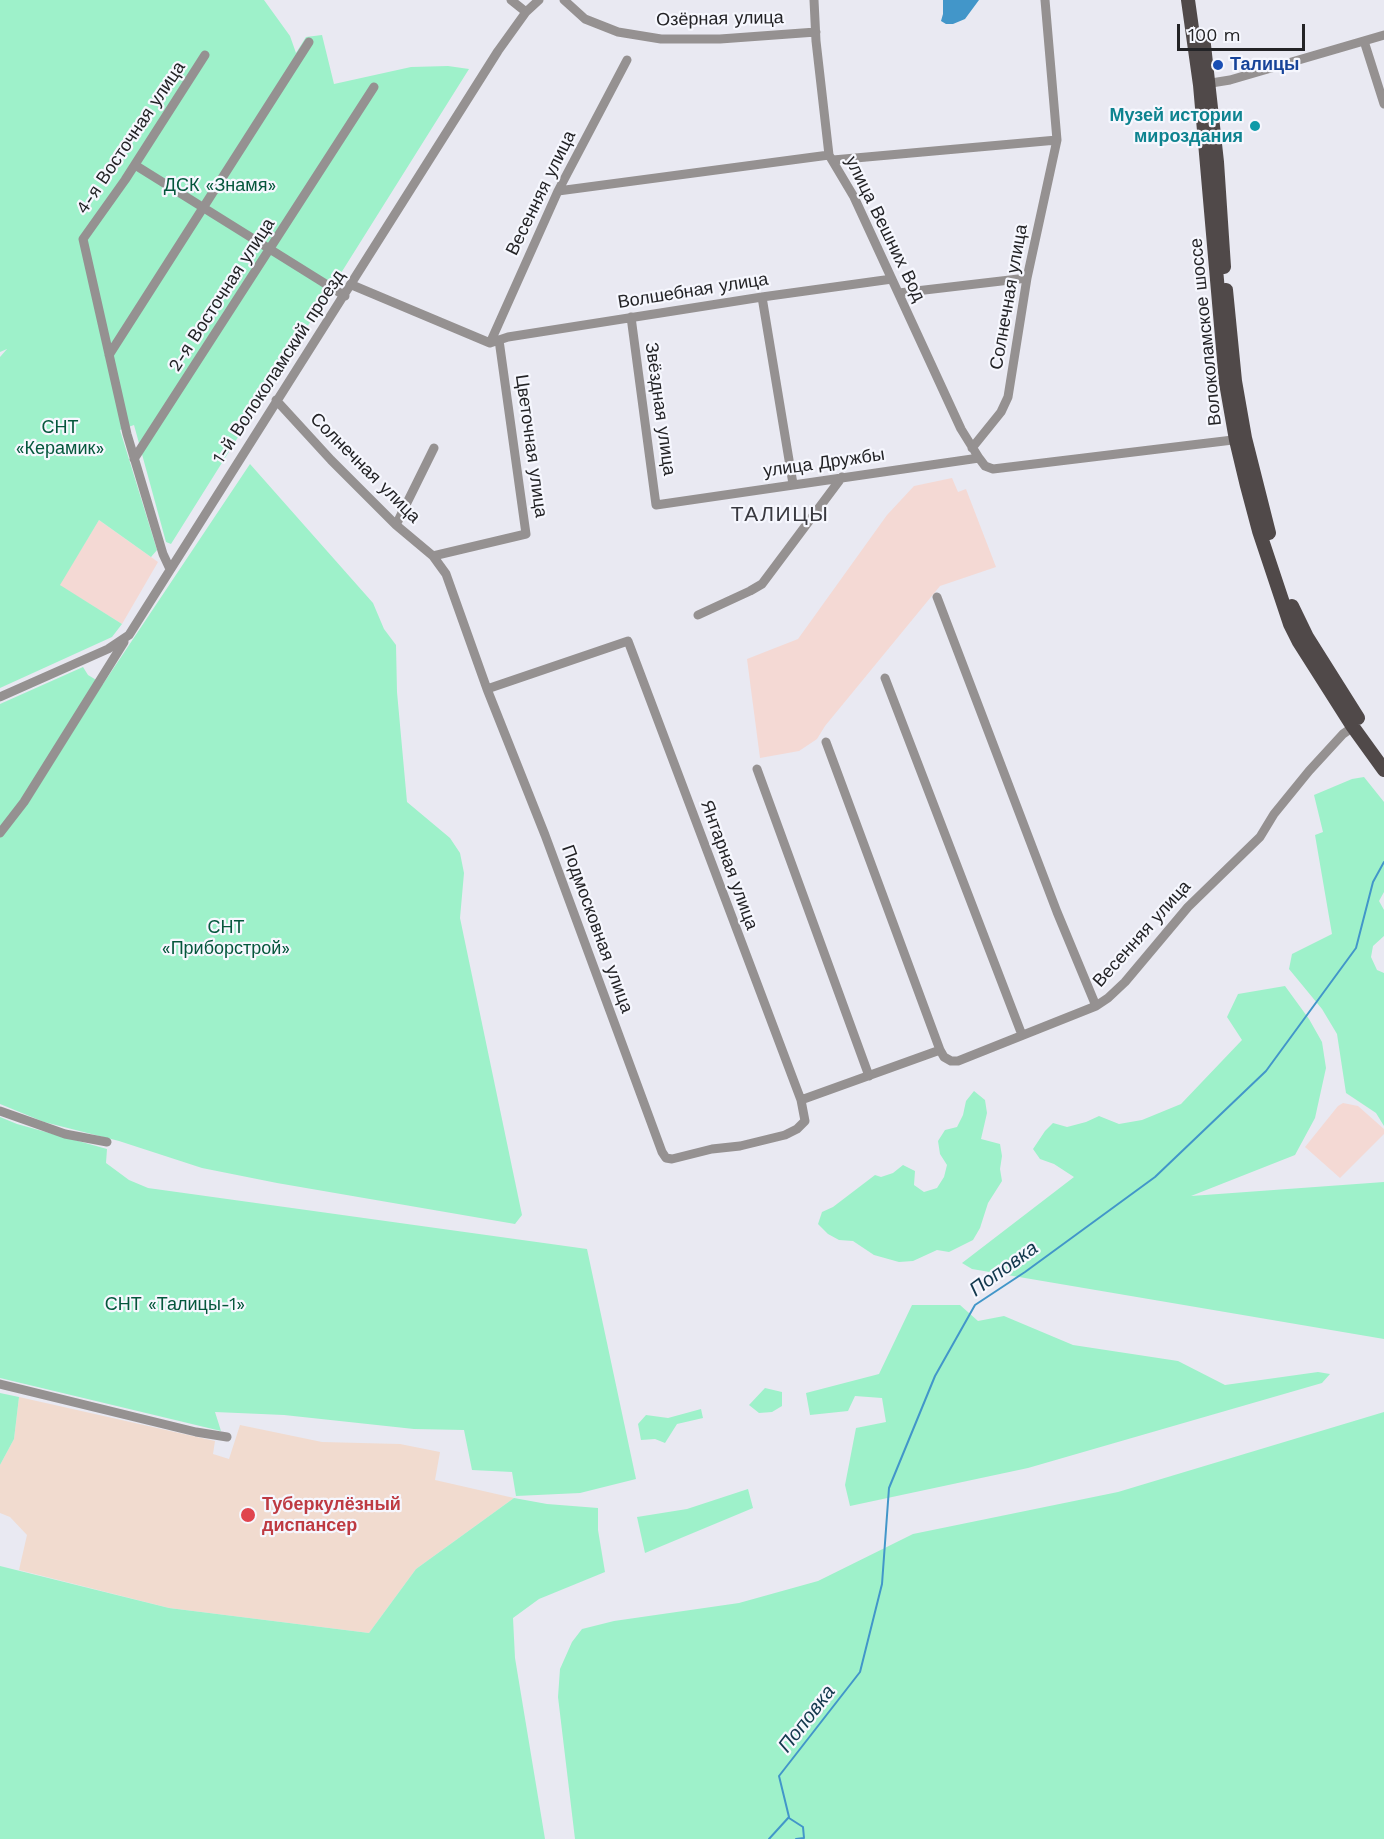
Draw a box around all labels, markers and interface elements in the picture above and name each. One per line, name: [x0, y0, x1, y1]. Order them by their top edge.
street label: Озёрная улица: [656, 7, 784, 31]
scale bar: [1180, 12, 1308, 50]
text: 100 m: [1188, 24, 1241, 45]
place label: Талицы: [1230, 54, 1299, 76]
street label: 4-я Восточная улица: [72, 58, 190, 218]
marker: Талицы: [1211, 58, 1225, 72]
place label: Музей истории мироздания: [1110, 105, 1243, 148]
marker: Музей истории мироздания: [1248, 119, 1262, 133]
street label: Весенняя улица: [501, 127, 581, 259]
street label: улица Вешних Вод: [840, 153, 930, 305]
park label: ДСК «Знамя»: [164, 175, 276, 197]
street label: 2-я Восточная улица: [164, 214, 280, 376]
street label: Солнечная улица: [986, 223, 1032, 371]
street label: Волоколамское шоссе: [1185, 237, 1227, 427]
street label: 1-й Волоколамский проезд: [208, 266, 350, 468]
street label: Волшебная улица: [616, 268, 770, 314]
street label: Звёздная улица: [640, 341, 680, 477]
street label: Цветочная улица: [510, 373, 552, 519]
street label: Солнечная улица: [305, 408, 425, 528]
park label: СНТ «Керамик»: [16, 417, 104, 460]
street label: улица Дружбы: [762, 444, 886, 482]
district label: ТАЛИЦЫ: [731, 502, 829, 528]
street label: Янтарная улица: [696, 797, 762, 933]
street label: Подмосковная улица: [557, 842, 637, 1016]
street label: Весенняя улица: [1088, 876, 1196, 992]
park label: СНТ «Приборстрой»: [162, 917, 290, 960]
water label: Поповка: [965, 1236, 1043, 1302]
park label: СНТ «Талицы-1»: [105, 1294, 245, 1316]
place label: Туберкулёзный диспансер: [262, 1494, 401, 1537]
marker: Туберкулёзный диспансер: [239, 1506, 257, 1524]
water label: Поповка: [773, 1681, 841, 1757]

